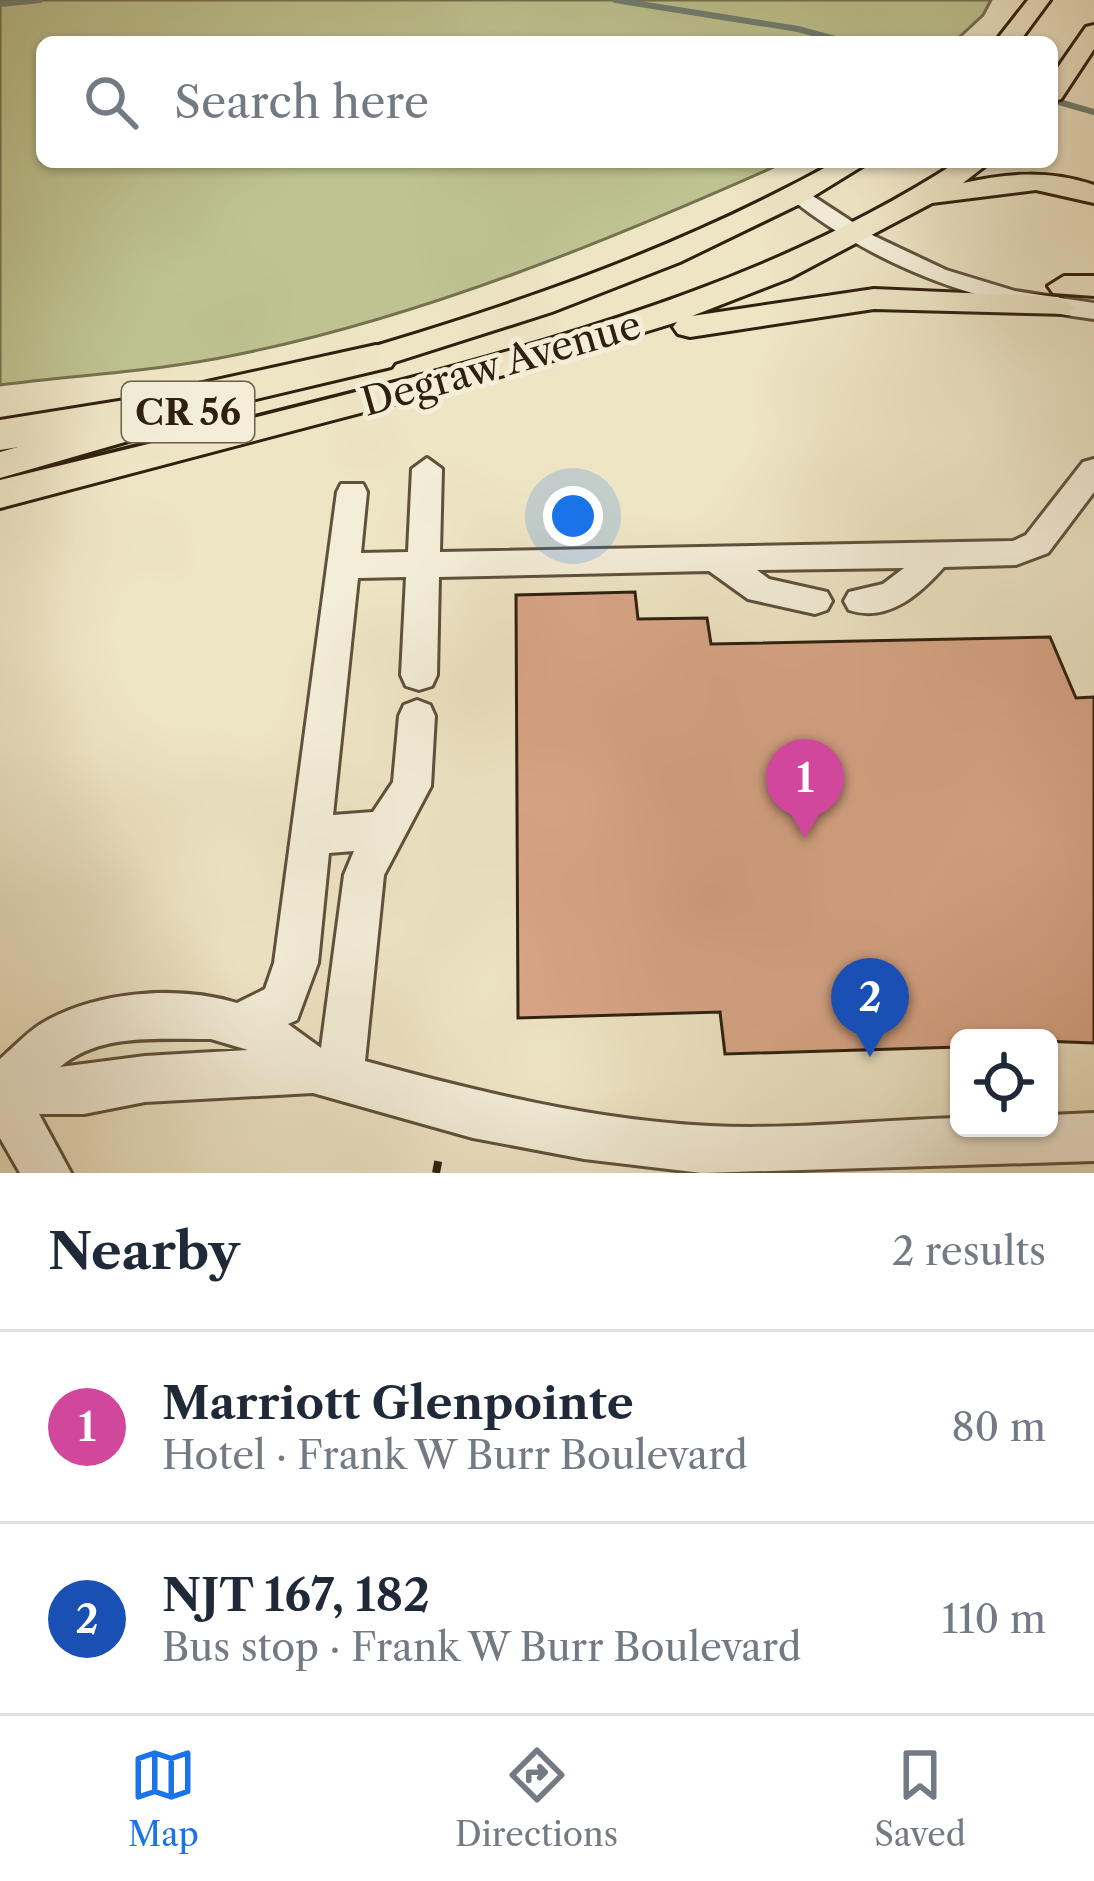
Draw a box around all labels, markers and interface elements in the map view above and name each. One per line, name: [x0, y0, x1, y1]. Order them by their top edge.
search box: [36, 36, 1058, 168]
icon: search: [78, 69, 144, 135]
text: Search here: [174, 74, 429, 130]
street label: Degraw Avenue: [356, 300, 646, 426]
road number: CR 56: [122, 382, 254, 442]
your location: [543, 486, 603, 546]
pin: 1: [766, 739, 844, 838]
pin: 2: [831, 958, 909, 1057]
map controls: [950, 1029, 1058, 1137]
button: locate: [950, 1029, 1058, 1137]
text: Nearby: [48, 1220, 240, 1282]
text: 2 results: [892, 1227, 1046, 1275]
text: Marriott Glenpointe: [162, 1375, 634, 1431]
text: 1: [78, 1403, 96, 1451]
text: 80 m: [951, 1403, 1046, 1451]
text: Hotel · Frank W Burr Boulevard: [162, 1431, 748, 1479]
text: NJT 167, 182: [162, 1567, 430, 1623]
text: 2: [75, 1595, 99, 1643]
text: 110 m: [942, 1595, 1046, 1643]
text: Bus stop · Frank W Burr Boulevard: [162, 1623, 801, 1671]
tab: Map: [128, 1742, 199, 1855]
tab: Directions: [455, 1742, 618, 1855]
tab: Saved: [874, 1742, 966, 1855]

